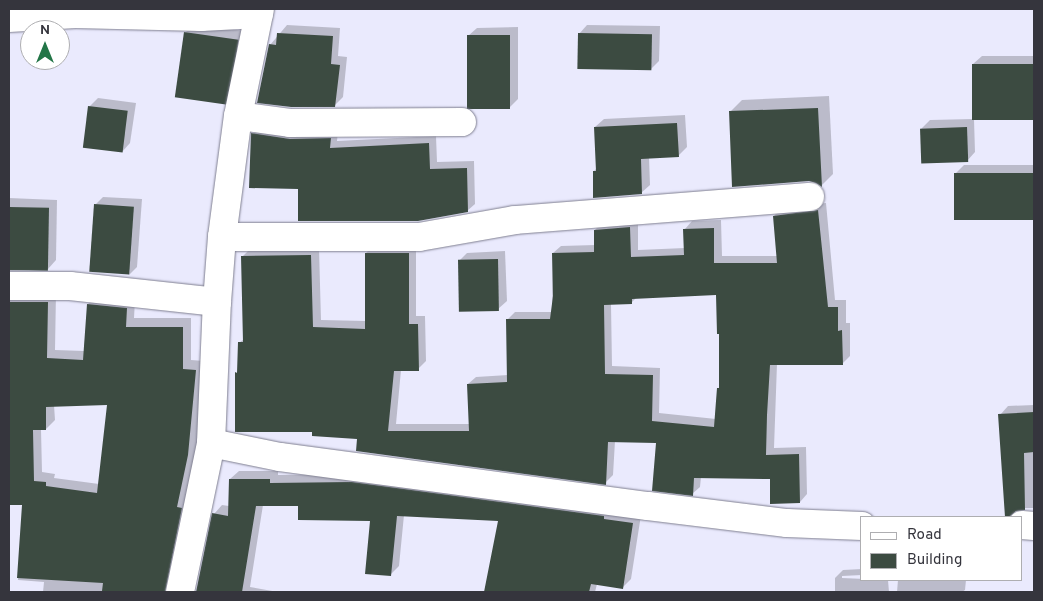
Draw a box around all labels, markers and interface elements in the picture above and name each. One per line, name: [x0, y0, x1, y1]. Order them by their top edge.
north arrow: [20, 20, 70, 70]
text: N: [40, 22, 50, 39]
legend: [860, 516, 1023, 581]
text: Road: [907, 526, 942, 545]
text: Building: [907, 551, 962, 570]

